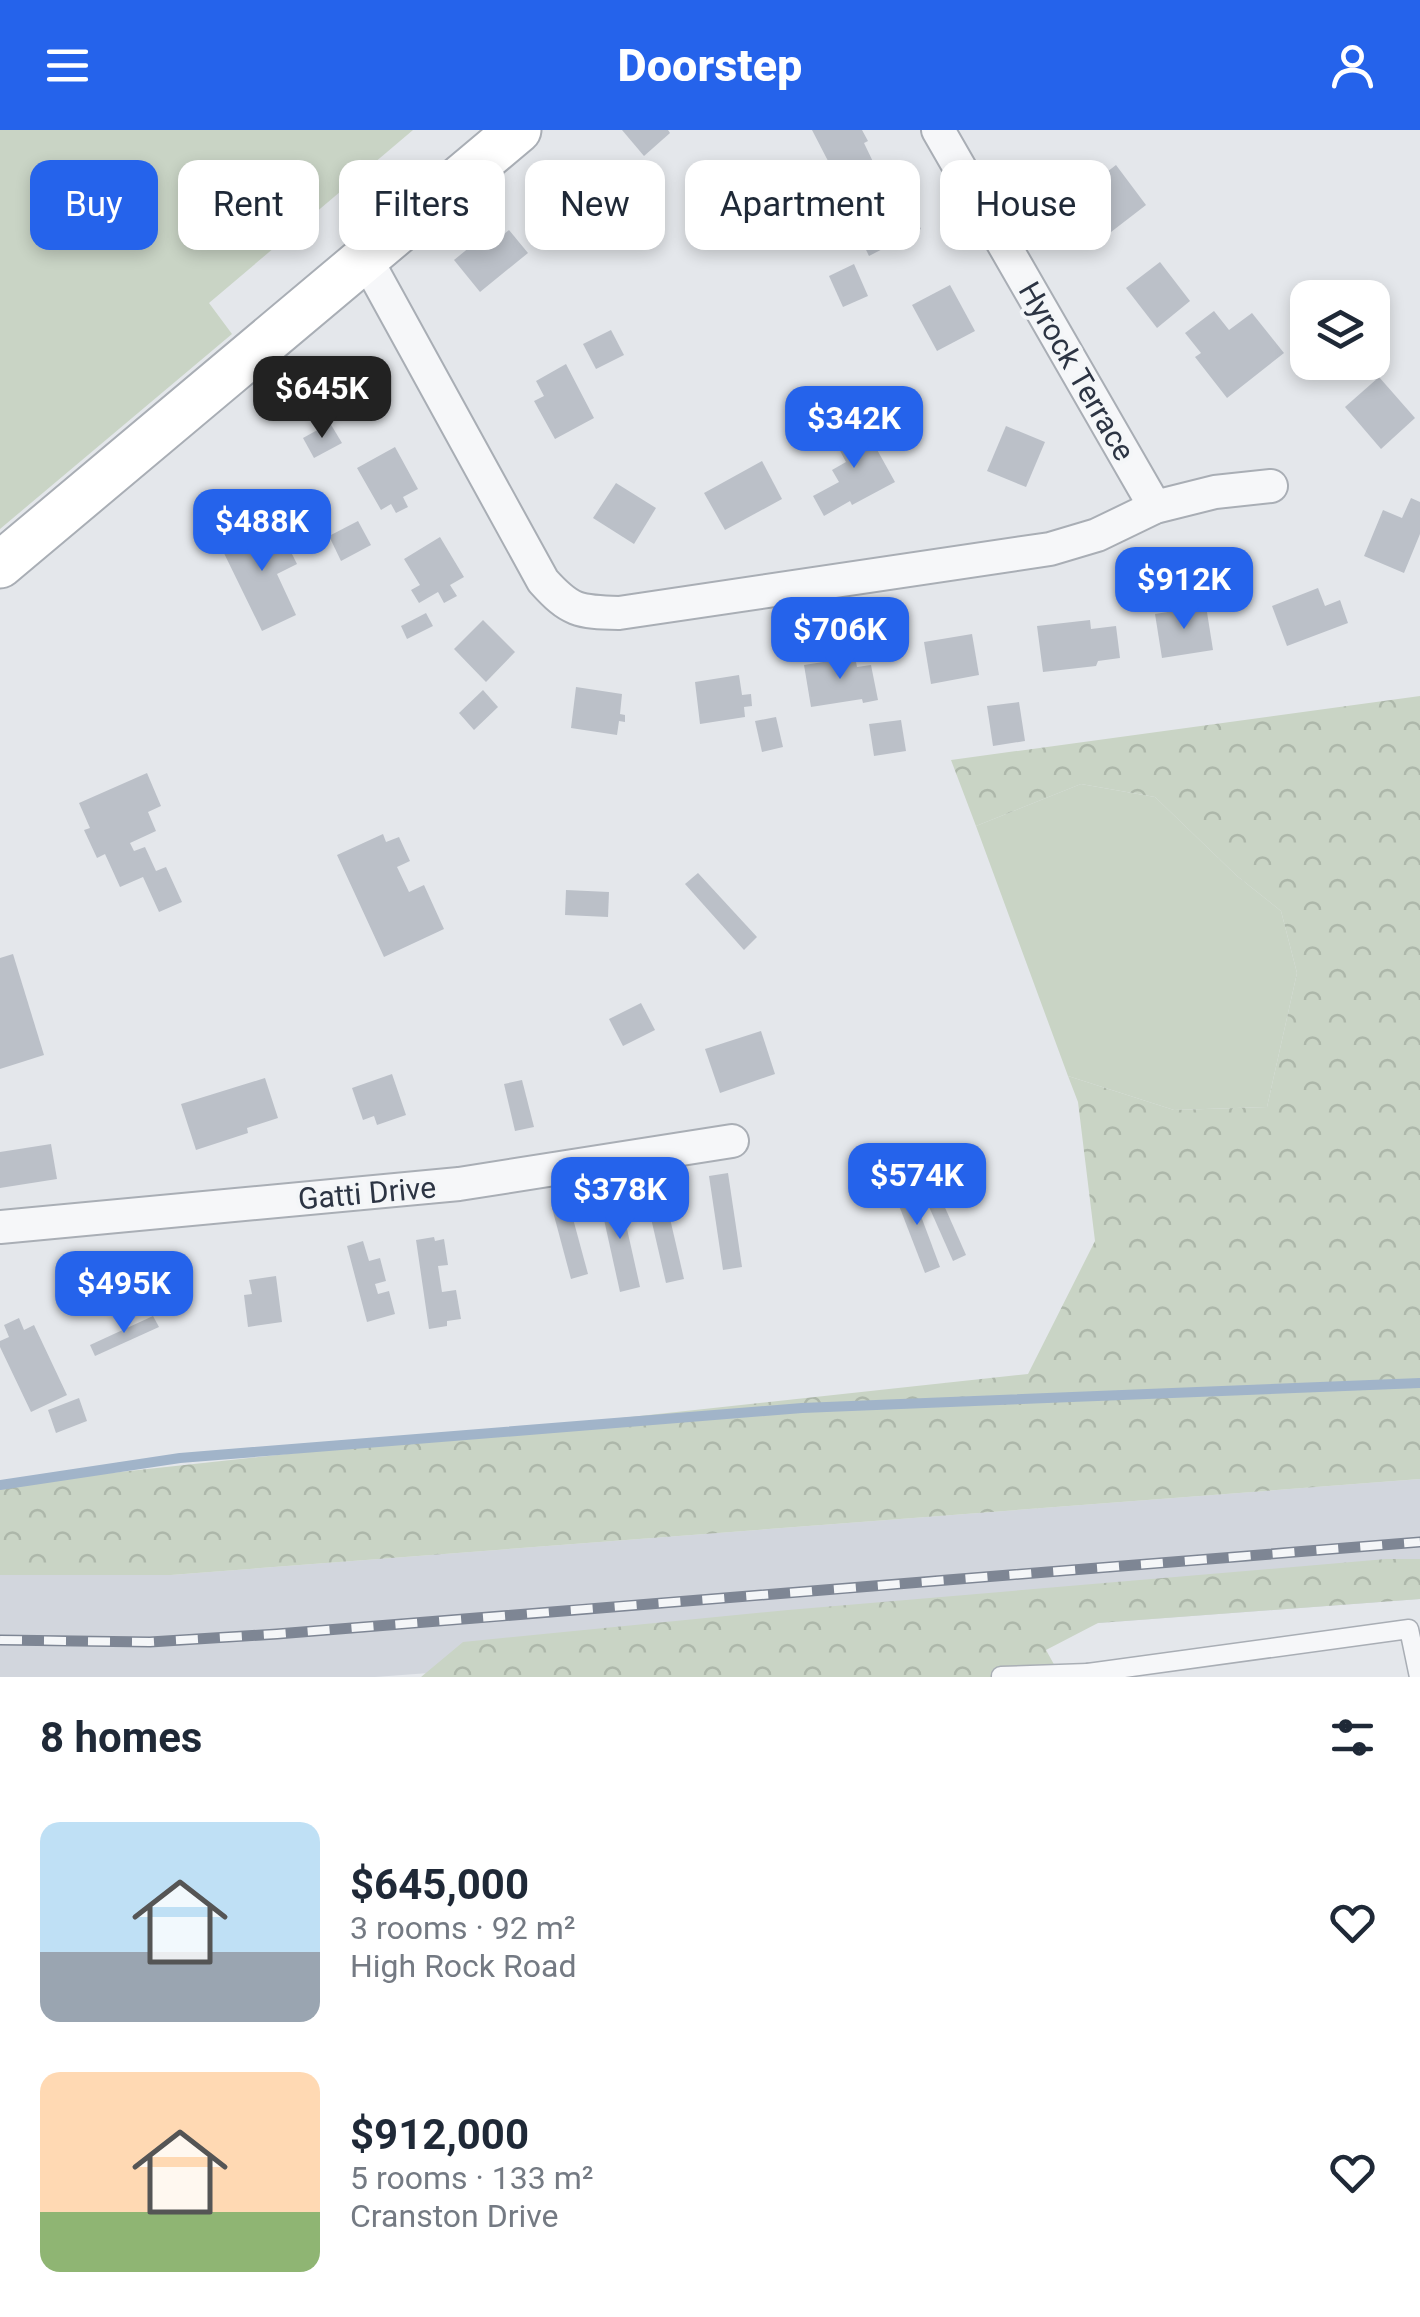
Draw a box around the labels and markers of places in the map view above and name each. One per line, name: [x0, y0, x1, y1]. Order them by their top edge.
pin: $645K: [252, 356, 392, 441]
pin: $342K: [784, 386, 924, 471]
pin: $488K: [192, 489, 332, 574]
pin: $912K: [1114, 547, 1254, 632]
pin: $706K: [770, 597, 910, 682]
pin: $574K: [847, 1143, 987, 1228]
pin: $378K: [550, 1157, 690, 1242]
pin: $495K: [54, 1251, 194, 1336]

